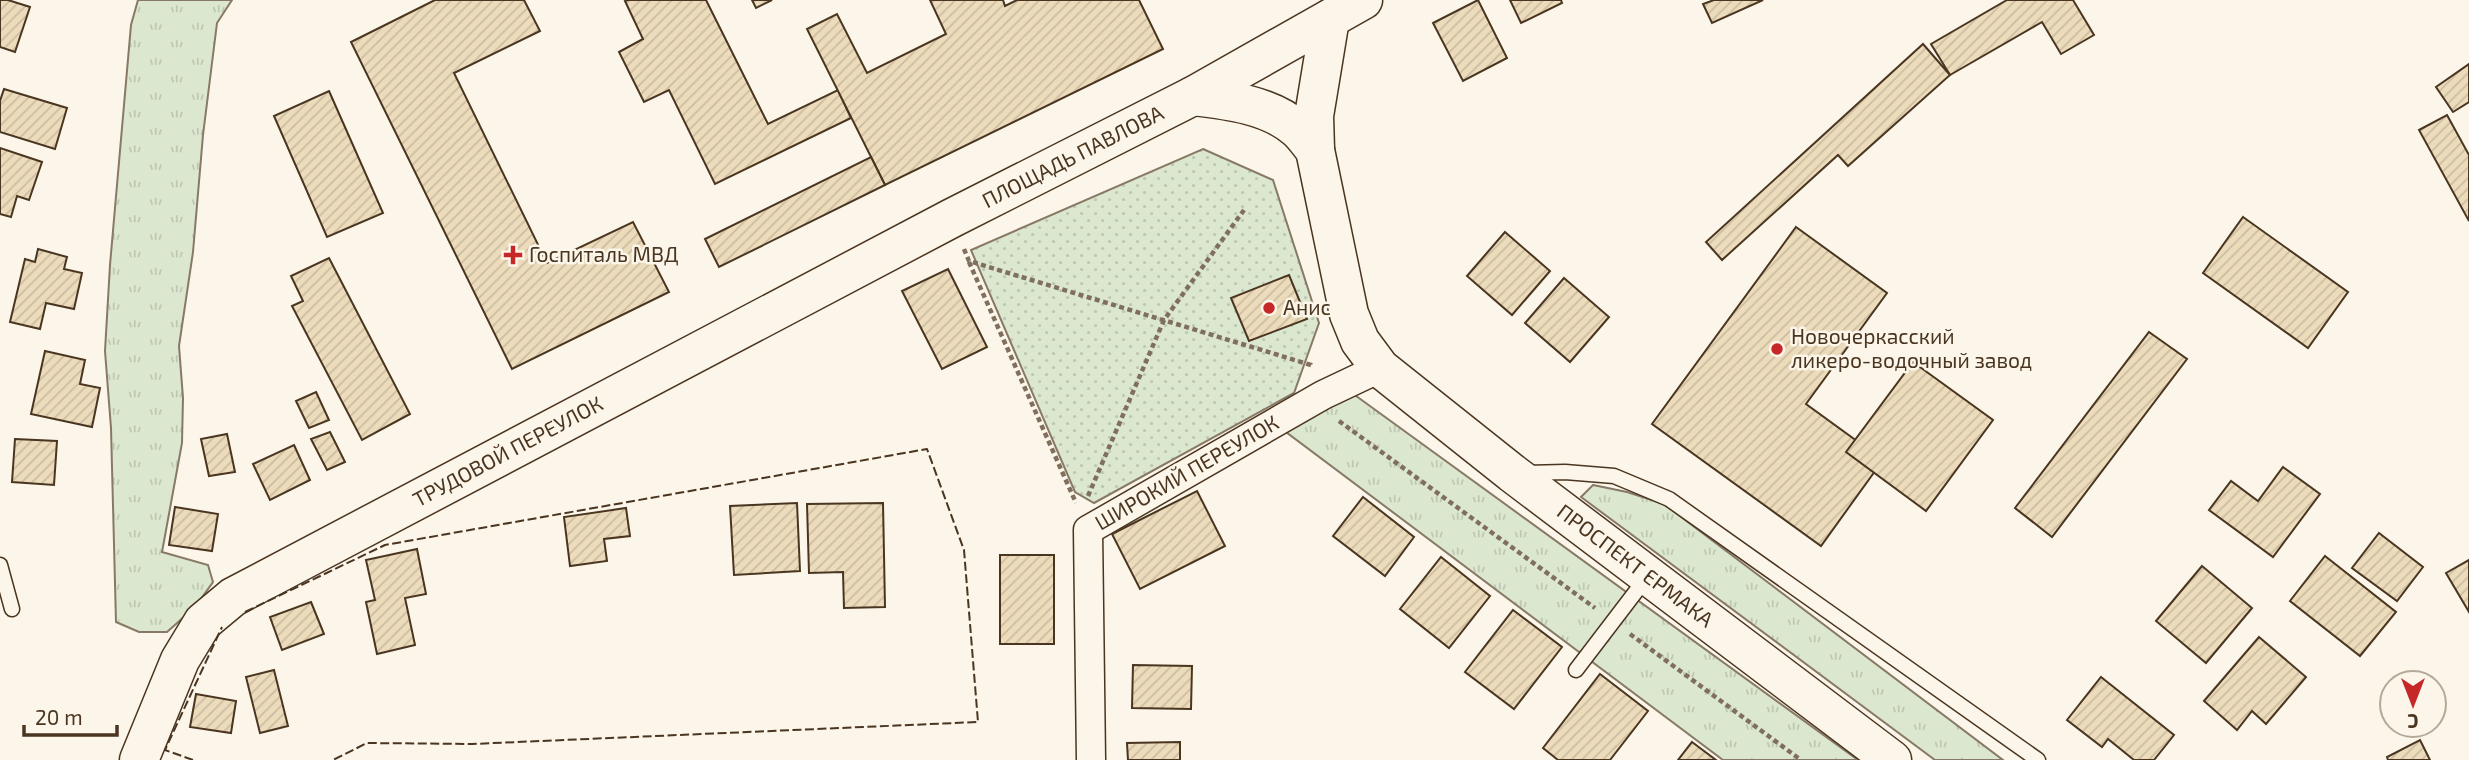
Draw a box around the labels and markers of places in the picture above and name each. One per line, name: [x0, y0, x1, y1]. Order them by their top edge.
place label: Госпиталь МВД: [529, 241, 679, 266]
marker: Госпиталь МВД: [503, 245, 523, 265]
place label: Анис: [1283, 294, 1331, 319]
marker: Анис: [1261, 300, 1277, 316]
place label: Новочеркасский ликеро-водочный завод: [1791, 323, 2032, 372]
marker: Новочеркасский ликеро-водочный завод: [1769, 341, 1785, 357]

